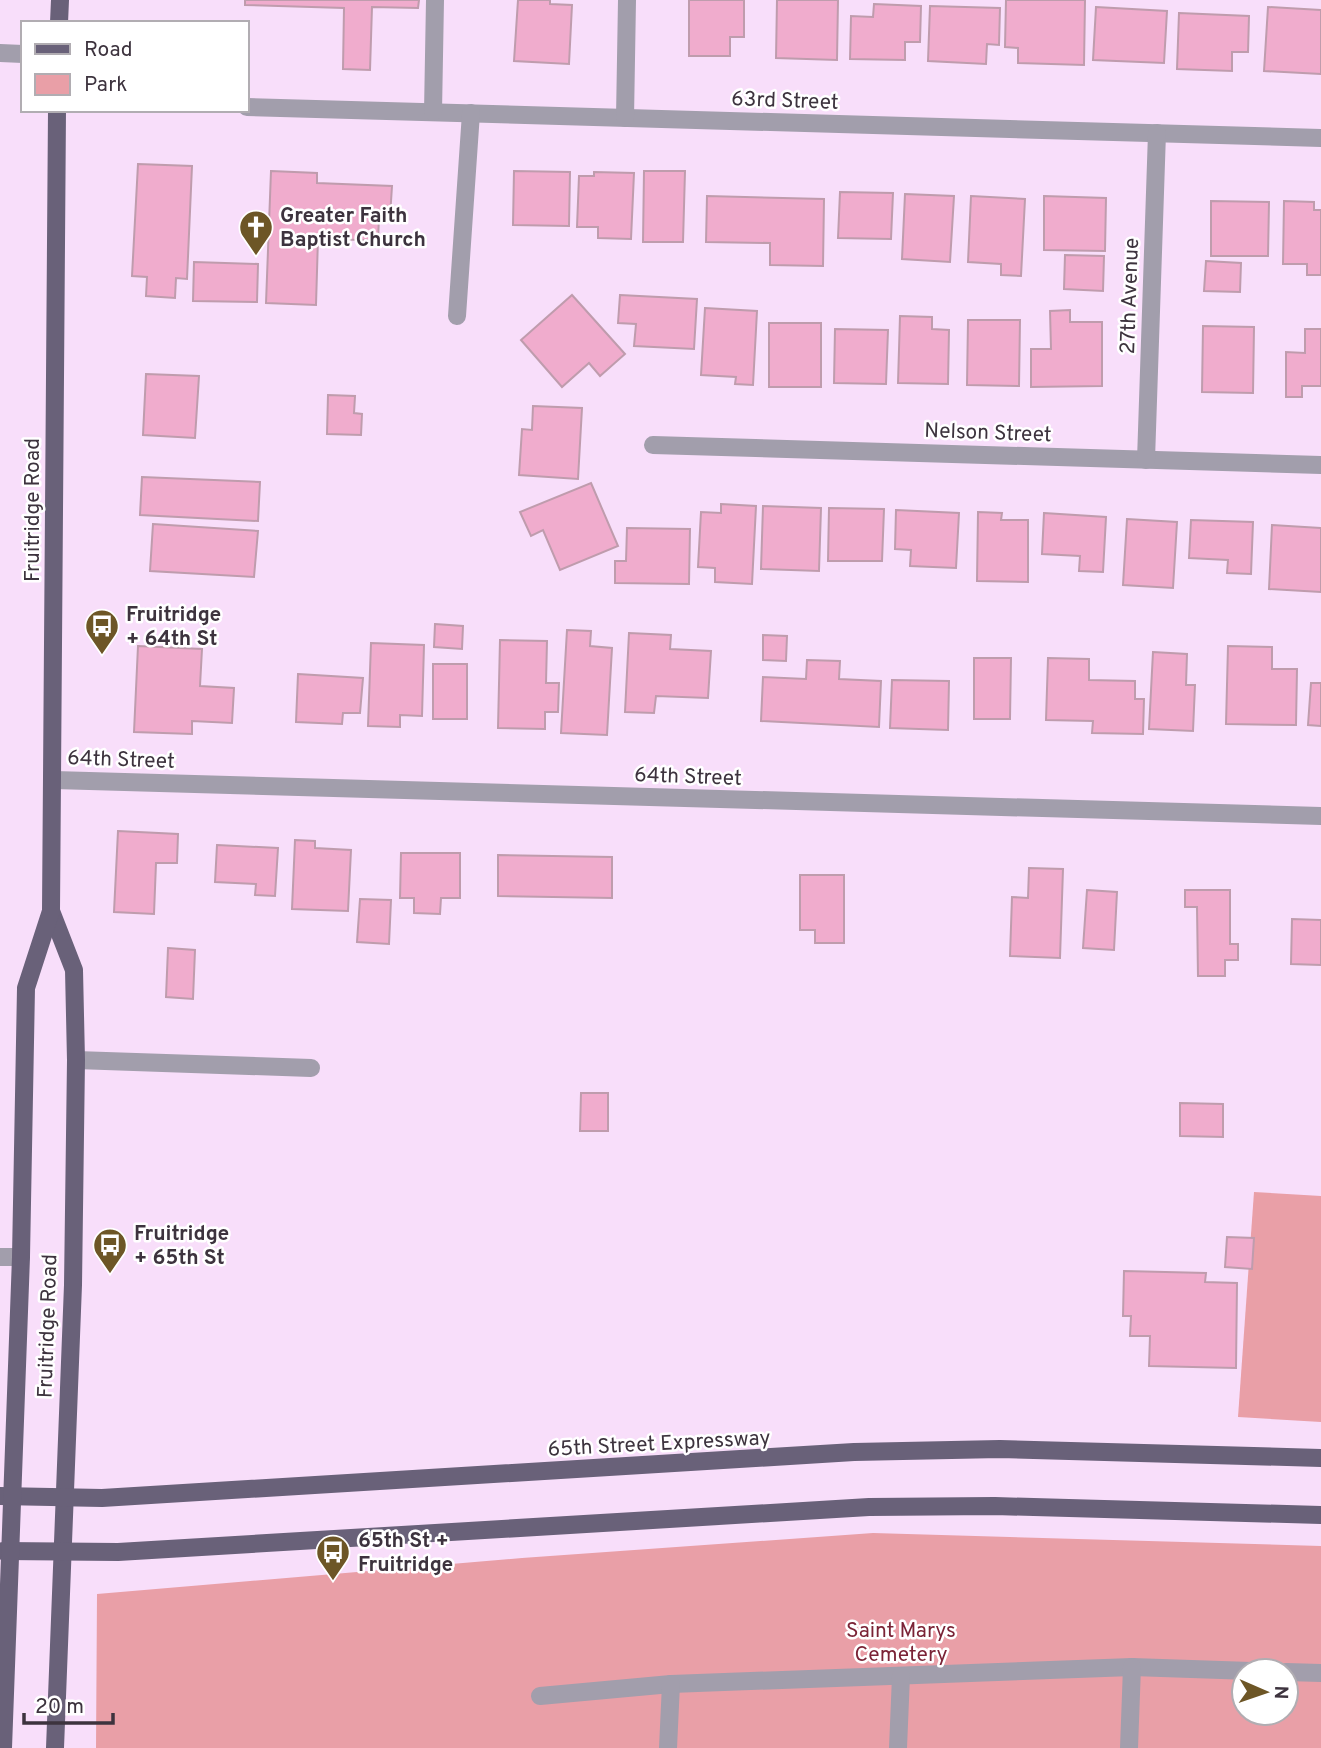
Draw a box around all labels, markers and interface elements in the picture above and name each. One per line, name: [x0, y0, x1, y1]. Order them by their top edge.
legend: [21, 21, 248, 112]
text: Road: [84, 37, 133, 64]
text: Park: [84, 72, 127, 99]
street label: 63rd Street: [731, 86, 839, 117]
place label: Greater Faith Baptist Church: [280, 203, 426, 254]
church icon: Greater Faith Baptist Church: [237, 208, 275, 257]
street label: 27th Avenue: [1115, 237, 1146, 355]
street label: Nelson Street: [924, 418, 1052, 449]
street label: Fruitridge Road: [20, 438, 47, 582]
place label: Fruitridge + 64th St: [126, 602, 221, 653]
bus stop icon: Fruitridge + 64th St: [83, 607, 121, 656]
street label: 64th Street: [67, 745, 175, 776]
street label: 64th Street: [634, 762, 742, 793]
place label: Fruitridge + 65th St: [134, 1221, 229, 1272]
bus stop icon: Fruitridge + 65th St: [91, 1226, 129, 1275]
street label: Fruitridge Road: [32, 1254, 65, 1399]
street label: 65th Street Expressway: [547, 1425, 771, 1464]
place label: 65th St + Fruitridge: [358, 1528, 453, 1579]
bus stop icon: 65th St + Fruitridge: [314, 1533, 352, 1582]
park label: Saint Marys Cemetery: [846, 1618, 956, 1669]
north arrow: [1230, 1657, 1300, 1727]
scale bar: [24, 1682, 114, 1726]
text: N: [1268, 1685, 1292, 1700]
text: 20 m: [35, 1694, 84, 1721]

